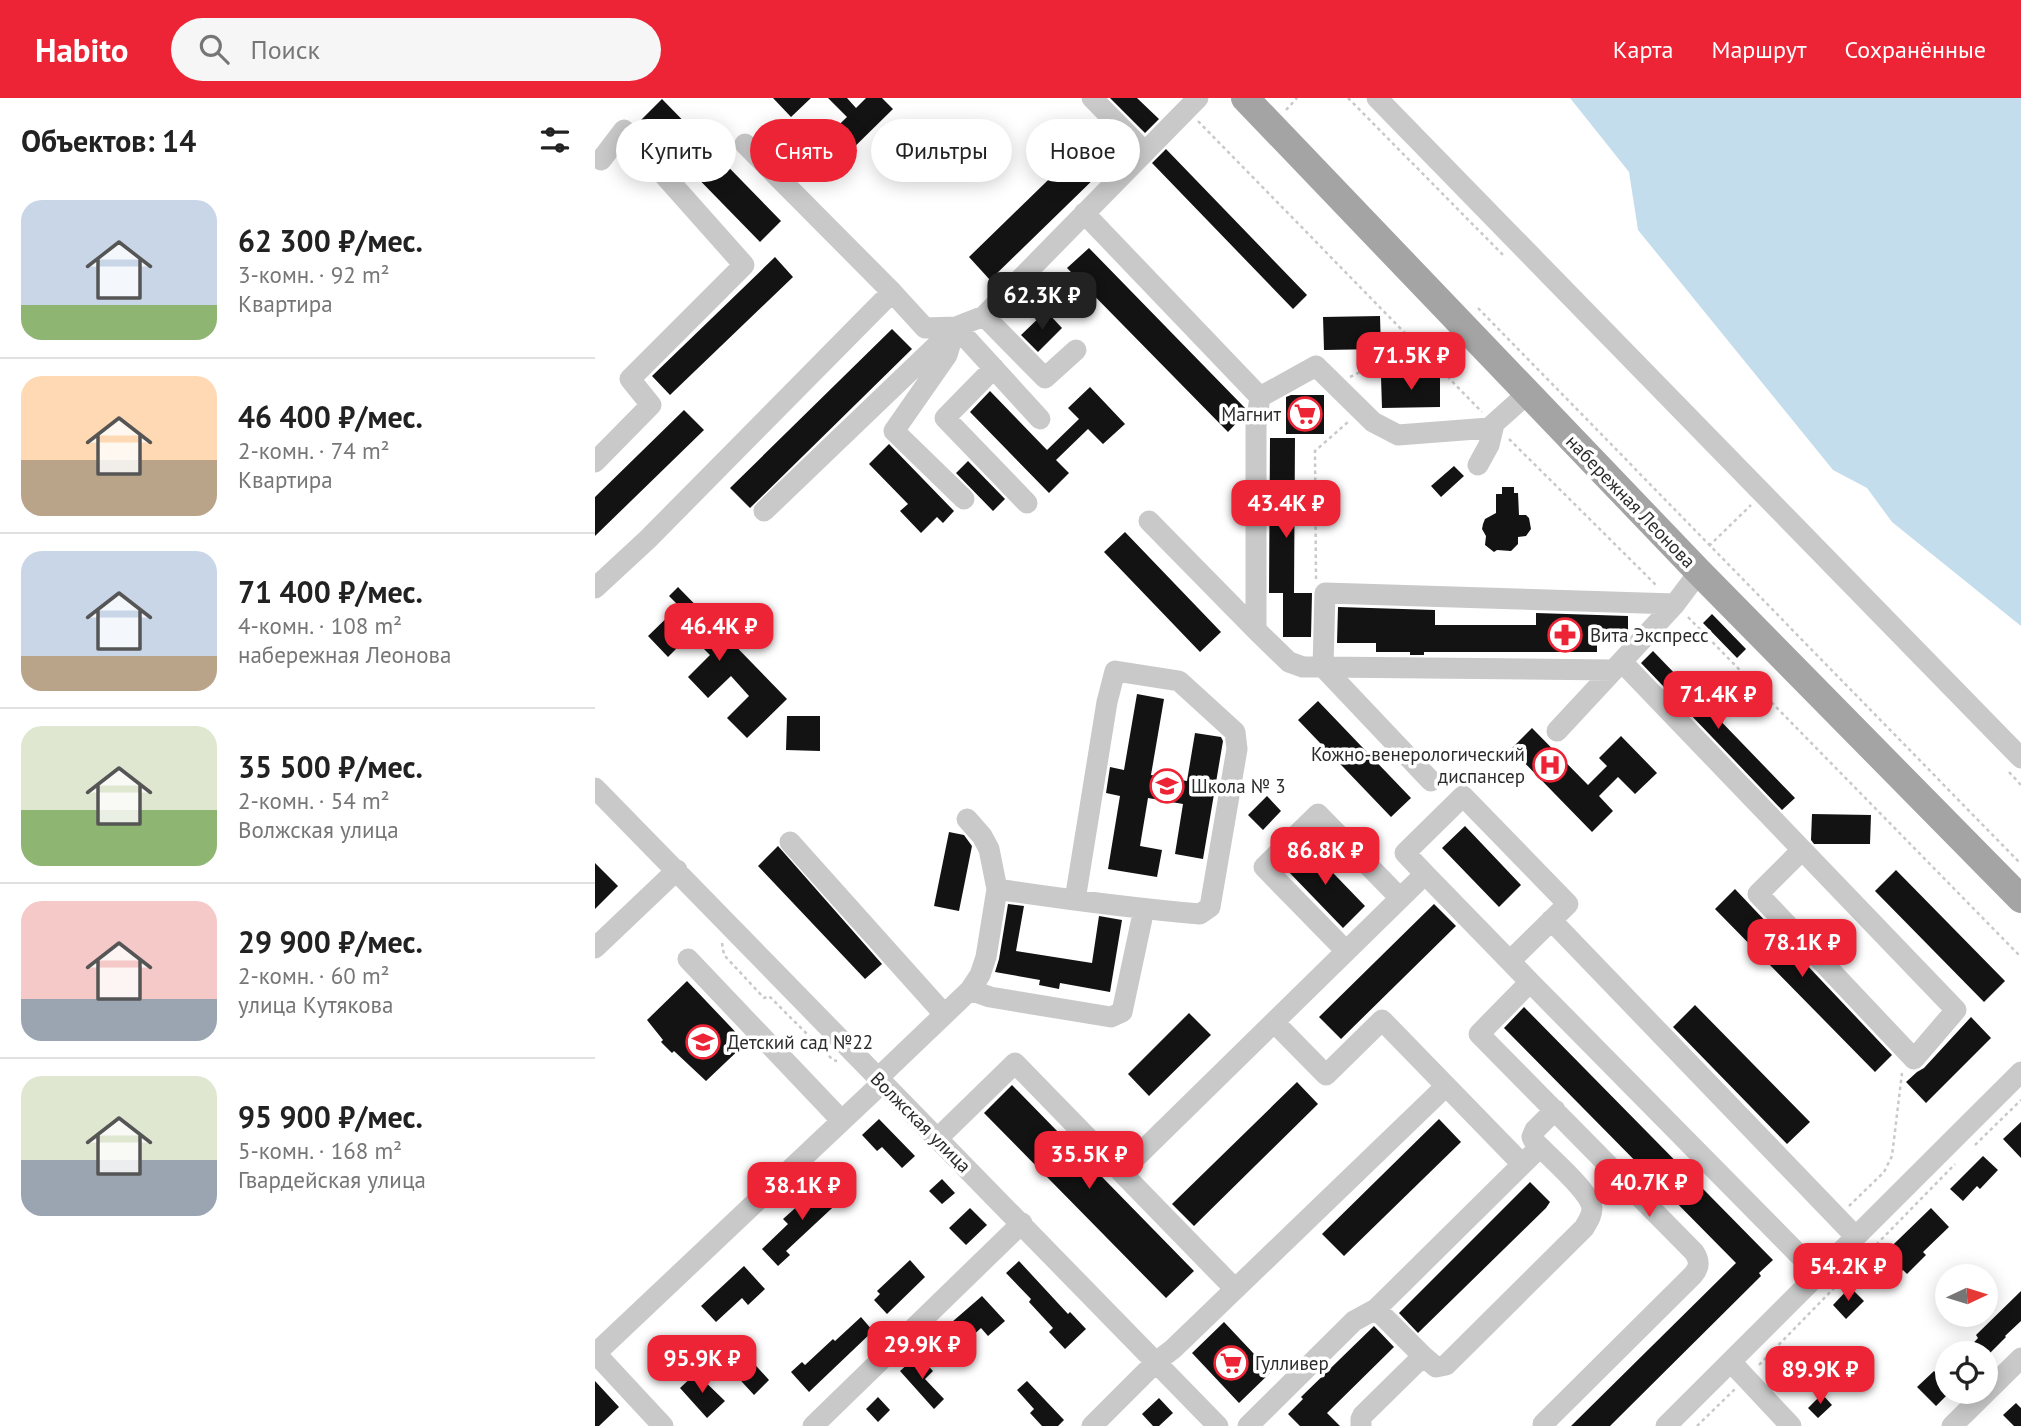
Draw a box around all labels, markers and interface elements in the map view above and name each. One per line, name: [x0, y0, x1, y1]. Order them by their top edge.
search box: [171, 18, 661, 81]
text: Habito: [35, 28, 129, 71]
icon: search: [195, 30, 233, 68]
text: Поиск: [251, 33, 320, 66]
text: Карта: [1613, 34, 1673, 65]
text: Маршрут: [1711, 34, 1806, 65]
text: Сохранённые: [1844, 34, 1986, 65]
chip: Купить: [616, 119, 736, 182]
chip: Снять: [750, 119, 857, 182]
chip: Фильтры: [871, 119, 1012, 182]
chip: Новое: [1026, 119, 1140, 182]
text: Объектов: 14: [21, 121, 196, 160]
icon: filters: [536, 121, 574, 159]
text: 62 300 ₽/мес.: [238, 221, 423, 260]
icon: home: [77, 228, 161, 312]
text: 3-комн. · 92 m²: [238, 260, 390, 289]
pin: 62.3K ₽: [977, 272, 1107, 332]
text: 62.3K ₽: [1003, 280, 1081, 309]
text: Квартира: [238, 289, 333, 318]
pin: 71.5K ₽: [1346, 332, 1476, 392]
text: 71.5K ₽: [1372, 340, 1450, 369]
supermarket icon: Магнит: [1286, 395, 1324, 433]
text: 46 400 ₽/мес.: [238, 397, 423, 436]
place label: Магнит: [1221, 402, 1281, 426]
icon: home: [77, 404, 161, 488]
street label: набережная Леонова: [1561, 429, 1701, 573]
text: 2-комн. · 74 m²: [238, 436, 390, 465]
text: Квартира: [238, 465, 333, 494]
pin: 43.4K ₽: [1221, 480, 1351, 540]
text: 43.4K ₽: [1247, 488, 1325, 517]
text: 71 400 ₽/мес.: [238, 572, 423, 611]
icon: home: [77, 579, 161, 663]
pin: 46.4K ₽: [654, 603, 784, 663]
text: 4-комн. · 108 m²: [238, 611, 402, 640]
text: 46.4K ₽: [680, 611, 758, 640]
pharmacy icon: Вита Экспресс: [1546, 616, 1584, 654]
place label: Вита Экспресс: [1590, 623, 1709, 647]
text: набережная Леонова: [238, 640, 451, 669]
pin: 71.4K ₽: [1653, 672, 1783, 731]
text: 71.4K ₽: [1679, 679, 1757, 708]
place label: Кожно-венерологический диспансер: [1311, 742, 1525, 788]
hospital icon: Кожно-венерологический диспансер: [1531, 746, 1569, 784]
text: 35 500 ₽/мес.: [238, 747, 423, 786]
icon: home: [77, 754, 161, 838]
school or university icon: Школа № 3: [1148, 767, 1186, 805]
place label: Школа № 3: [1191, 774, 1286, 798]
text: 2-комн. · 54 m²: [238, 786, 390, 815]
text: Волжская улица: [238, 815, 399, 844]
pin: 86.8K ₽: [1260, 828, 1390, 887]
text: 86.8K ₽: [1286, 835, 1364, 864]
pin: 78.1K ₽: [1737, 920, 1867, 979]
text: 29 900 ₽/мес.: [238, 922, 423, 961]
text: 78.1K ₽: [1763, 927, 1841, 956]
icon: home: [77, 929, 161, 1013]
text: 2-комн. · 60 m²: [238, 961, 390, 990]
text: улица Кутякова: [238, 990, 393, 1019]
school or university icon: Детский сад №22: [684, 1023, 722, 1061]
place label: Детский сад №22: [727, 1030, 873, 1054]
street label: Волжская улица: [866, 1067, 976, 1177]
text: 95 900 ₽/мес.: [238, 1097, 423, 1136]
icon: home: [77, 1104, 161, 1188]
pin: 35.5K ₽: [1024, 1132, 1154, 1191]
text: 5-комн. · 168 m²: [238, 1136, 402, 1165]
text: 35.5K ₽: [1050, 1139, 1128, 1168]
pin: 40.7K ₽: [1584, 1160, 1714, 1219]
pin: 38.1K ₽: [737, 1162, 867, 1222]
text: Гвардейская улица: [238, 1165, 426, 1194]
text: 40.7K ₽: [1610, 1167, 1688, 1196]
text: 38.1K ₽: [763, 1170, 841, 1199]
pin: 54.2K ₽: [1783, 1244, 1913, 1303]
text: 54.2K ₽: [1809, 1251, 1887, 1280]
north arrow: [1935, 1264, 1999, 1326]
map controls: [1935, 1264, 1998, 1404]
pin: 29.9K ₽: [857, 1322, 987, 1381]
text: 29.9K ₽: [883, 1329, 961, 1358]
pin: 95.9K ₽: [637, 1336, 767, 1395]
button: locate: [1935, 1341, 1998, 1404]
text: 95.9K ₽: [663, 1343, 741, 1372]
supermarket icon: Гулливер: [1212, 1344, 1250, 1382]
pin: 89.9K ₽: [1755, 1346, 1885, 1406]
place label: Гулливер: [1255, 1351, 1329, 1375]
text: 89.9K ₽: [1781, 1354, 1859, 1383]

